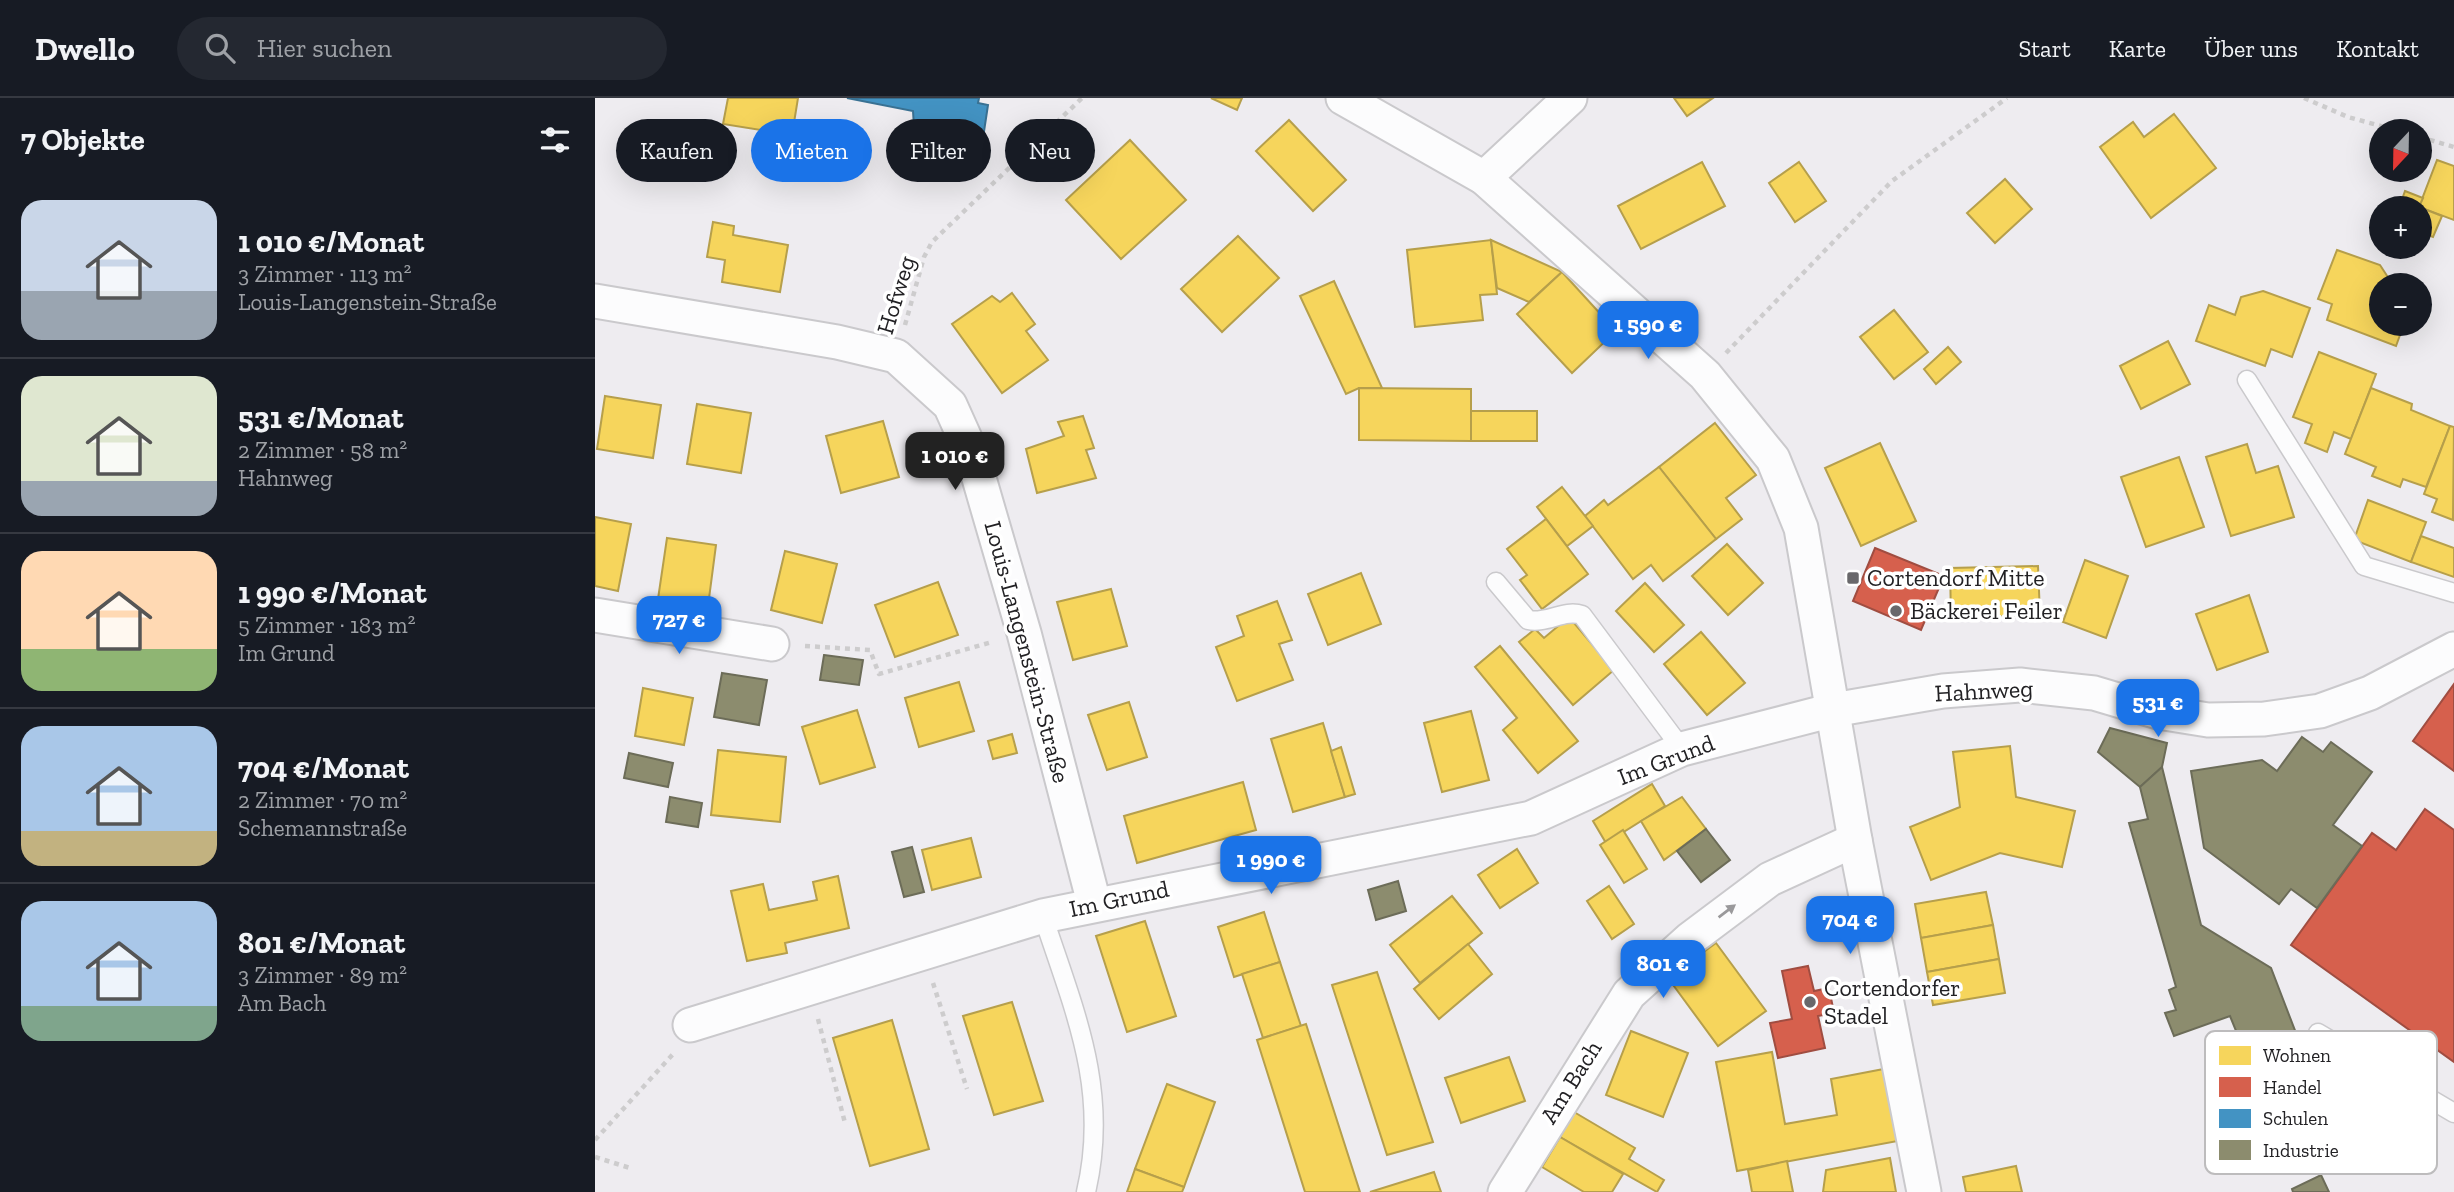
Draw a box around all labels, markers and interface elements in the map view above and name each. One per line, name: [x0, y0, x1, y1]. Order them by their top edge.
search box: [177, 17, 667, 80]
text: Dwello: [35, 29, 135, 68]
icon: search: [201, 29, 239, 67]
text: Hier suchen: [257, 32, 392, 64]
text: Start: [2018, 34, 2071, 63]
text: Karte: [2109, 34, 2166, 63]
text: Über uns: [2204, 34, 2298, 63]
text: Kontakt: [2336, 34, 2419, 63]
chip: Kaufen: [616, 119, 737, 182]
chip: Mieten: [751, 119, 872, 182]
chip: Filter: [886, 119, 991, 182]
chip: Neu: [1005, 119, 1095, 182]
north arrow: [2369, 119, 2433, 182]
map controls: [2369, 119, 2432, 336]
icon: filters: [536, 121, 574, 159]
text: 7 Objekte: [21, 122, 145, 158]
button: +: [2369, 196, 2432, 259]
text: 1 010 €/Monat: [238, 224, 424, 260]
icon: home: [77, 228, 161, 312]
street label: Hofweg: [870, 252, 921, 337]
text: 3 Zimmer · 113 m²: [238, 260, 411, 288]
button: −: [2369, 273, 2432, 336]
text: Louis-Langenstein-Straße: [238, 288, 497, 316]
pin: 1 590 €: [1583, 302, 1713, 361]
text: 1 590 €: [1613, 310, 1683, 338]
text: 531 €/Monat: [238, 400, 403, 436]
icon: home: [77, 404, 161, 488]
pin: 1 010 €: [890, 432, 1020, 492]
text: 2 Zimmer · 58 m²: [238, 436, 407, 464]
text: 1 010 €: [921, 441, 989, 469]
text: Hahnweg: [238, 464, 333, 492]
street label: Louis-Langenstein-Straße: [979, 518, 1076, 786]
place label: Cortendorf Mitte: [1867, 563, 2044, 592]
marker: Cortendorf Mitte: [1845, 570, 1861, 586]
text: 1 990 €/Monat: [238, 575, 427, 611]
icon: home: [77, 579, 161, 663]
pin: 727 €: [630, 596, 728, 656]
place label: Bäckerei Feiler: [1910, 596, 2063, 625]
marker: Bäckerei Feiler: [1888, 603, 1904, 619]
text: 727 €: [652, 605, 706, 633]
text: 5 Zimmer · 183 m²: [238, 611, 416, 639]
text: Im Grund: [238, 639, 335, 667]
street label: Hahnweg: [1934, 673, 2034, 708]
pin: 531 €: [2109, 680, 2207, 739]
text: 531 €: [2132, 688, 2184, 716]
street label: Im Grund: [1614, 728, 1718, 791]
text: 704 €/Monat: [238, 750, 409, 786]
icon: home: [77, 754, 161, 838]
text: 2 Zimmer · 70 m²: [238, 786, 407, 814]
text: Schemannstraße: [238, 814, 407, 842]
pin: 1 990 €: [1206, 836, 1336, 896]
text: 1 990 €: [1236, 845, 1306, 873]
street label: Im Grund: [1067, 874, 1171, 923]
pin: 704 €: [1801, 896, 1899, 956]
one-way arrow: [1718, 905, 1736, 919]
text: 704 €: [1822, 905, 1878, 933]
text: 801 €/Monat: [238, 925, 405, 961]
icon: home: [77, 929, 161, 1013]
pin: 801 €: [1614, 940, 1712, 1000]
text: 801 €: [1637, 949, 1689, 977]
text: 3 Zimmer · 89 m²: [238, 961, 407, 989]
place label: Cortendorfer Stadel: [1824, 973, 1960, 1030]
text: Am Bach: [238, 989, 326, 1017]
marker: Cortendorfer Stadel: [1802, 994, 1818, 1010]
legend: [2205, 1031, 2437, 1174]
street label: Am Bach: [1534, 1034, 1608, 1129]
text: Wohnen: [2263, 1044, 2331, 1067]
text: Handel: [2263, 1076, 2322, 1099]
text: Schulen: [2263, 1107, 2328, 1130]
text: Industrie: [2263, 1139, 2339, 1162]

